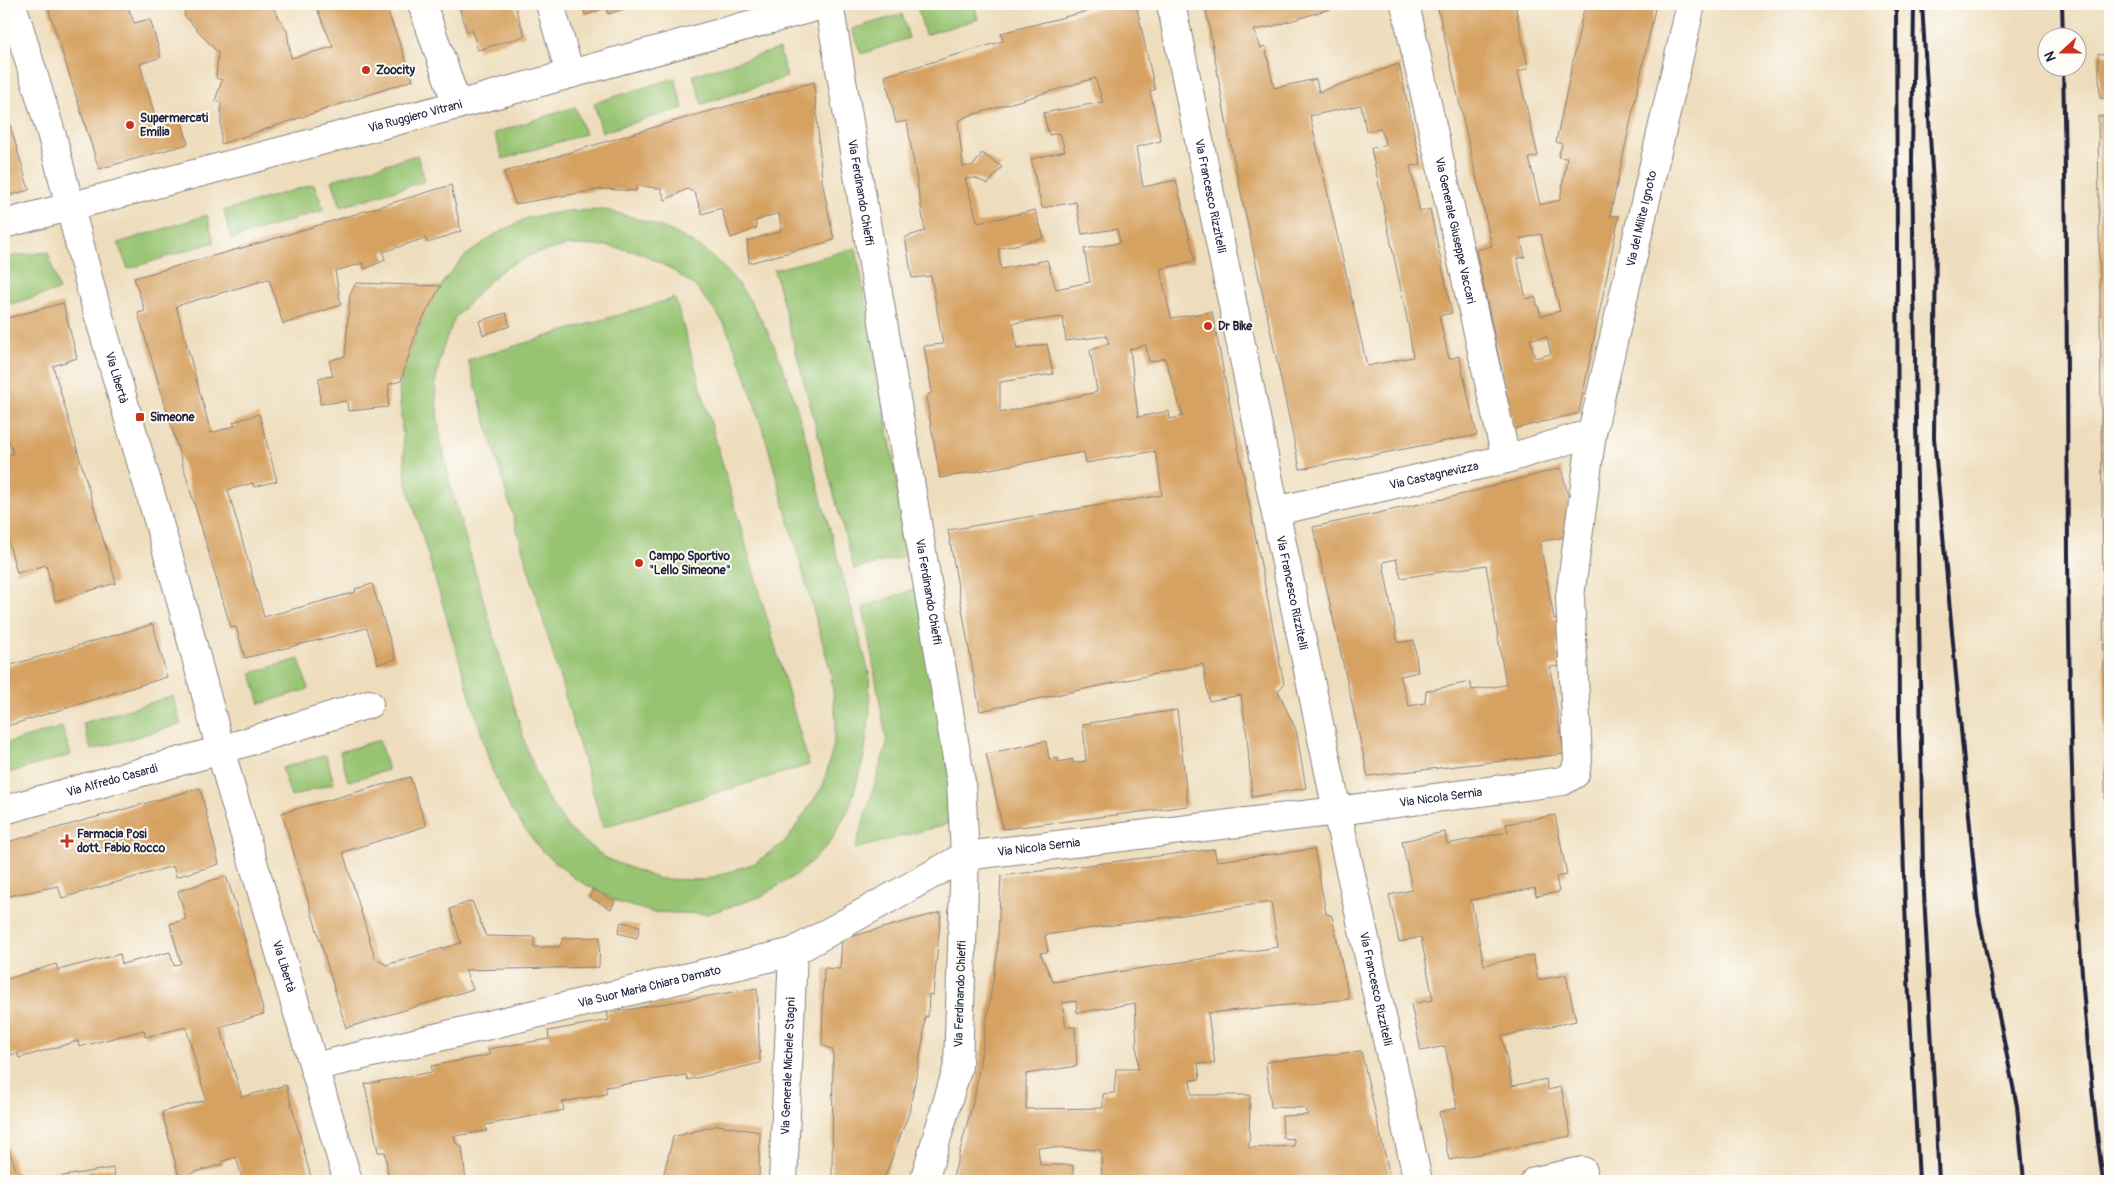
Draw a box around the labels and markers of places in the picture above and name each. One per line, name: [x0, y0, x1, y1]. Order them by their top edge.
place label: Zoocity: [376, 63, 416, 78]
marker: Zoocity: [360, 64, 372, 76]
place label: Supermercati Emilia: [140, 111, 208, 140]
marker: Supermercati Emilia: [124, 119, 136, 131]
place label: Dr Bike: [1218, 319, 1253, 334]
marker: Dr Bike: [1202, 320, 1214, 332]
place label: Simeone: [150, 410, 196, 425]
marker: Simeone: [134, 411, 146, 423]
place label: Campo Sportivo "Lello Simeone": [649, 549, 731, 578]
marker: Campo Sportivo "Lello Simeone": [633, 557, 645, 569]
place label: Farmacia Posi dott. Fabio Rocco: [77, 827, 166, 856]
marker: Farmacia Posi dott. Fabio Rocco: [61, 835, 73, 847]

